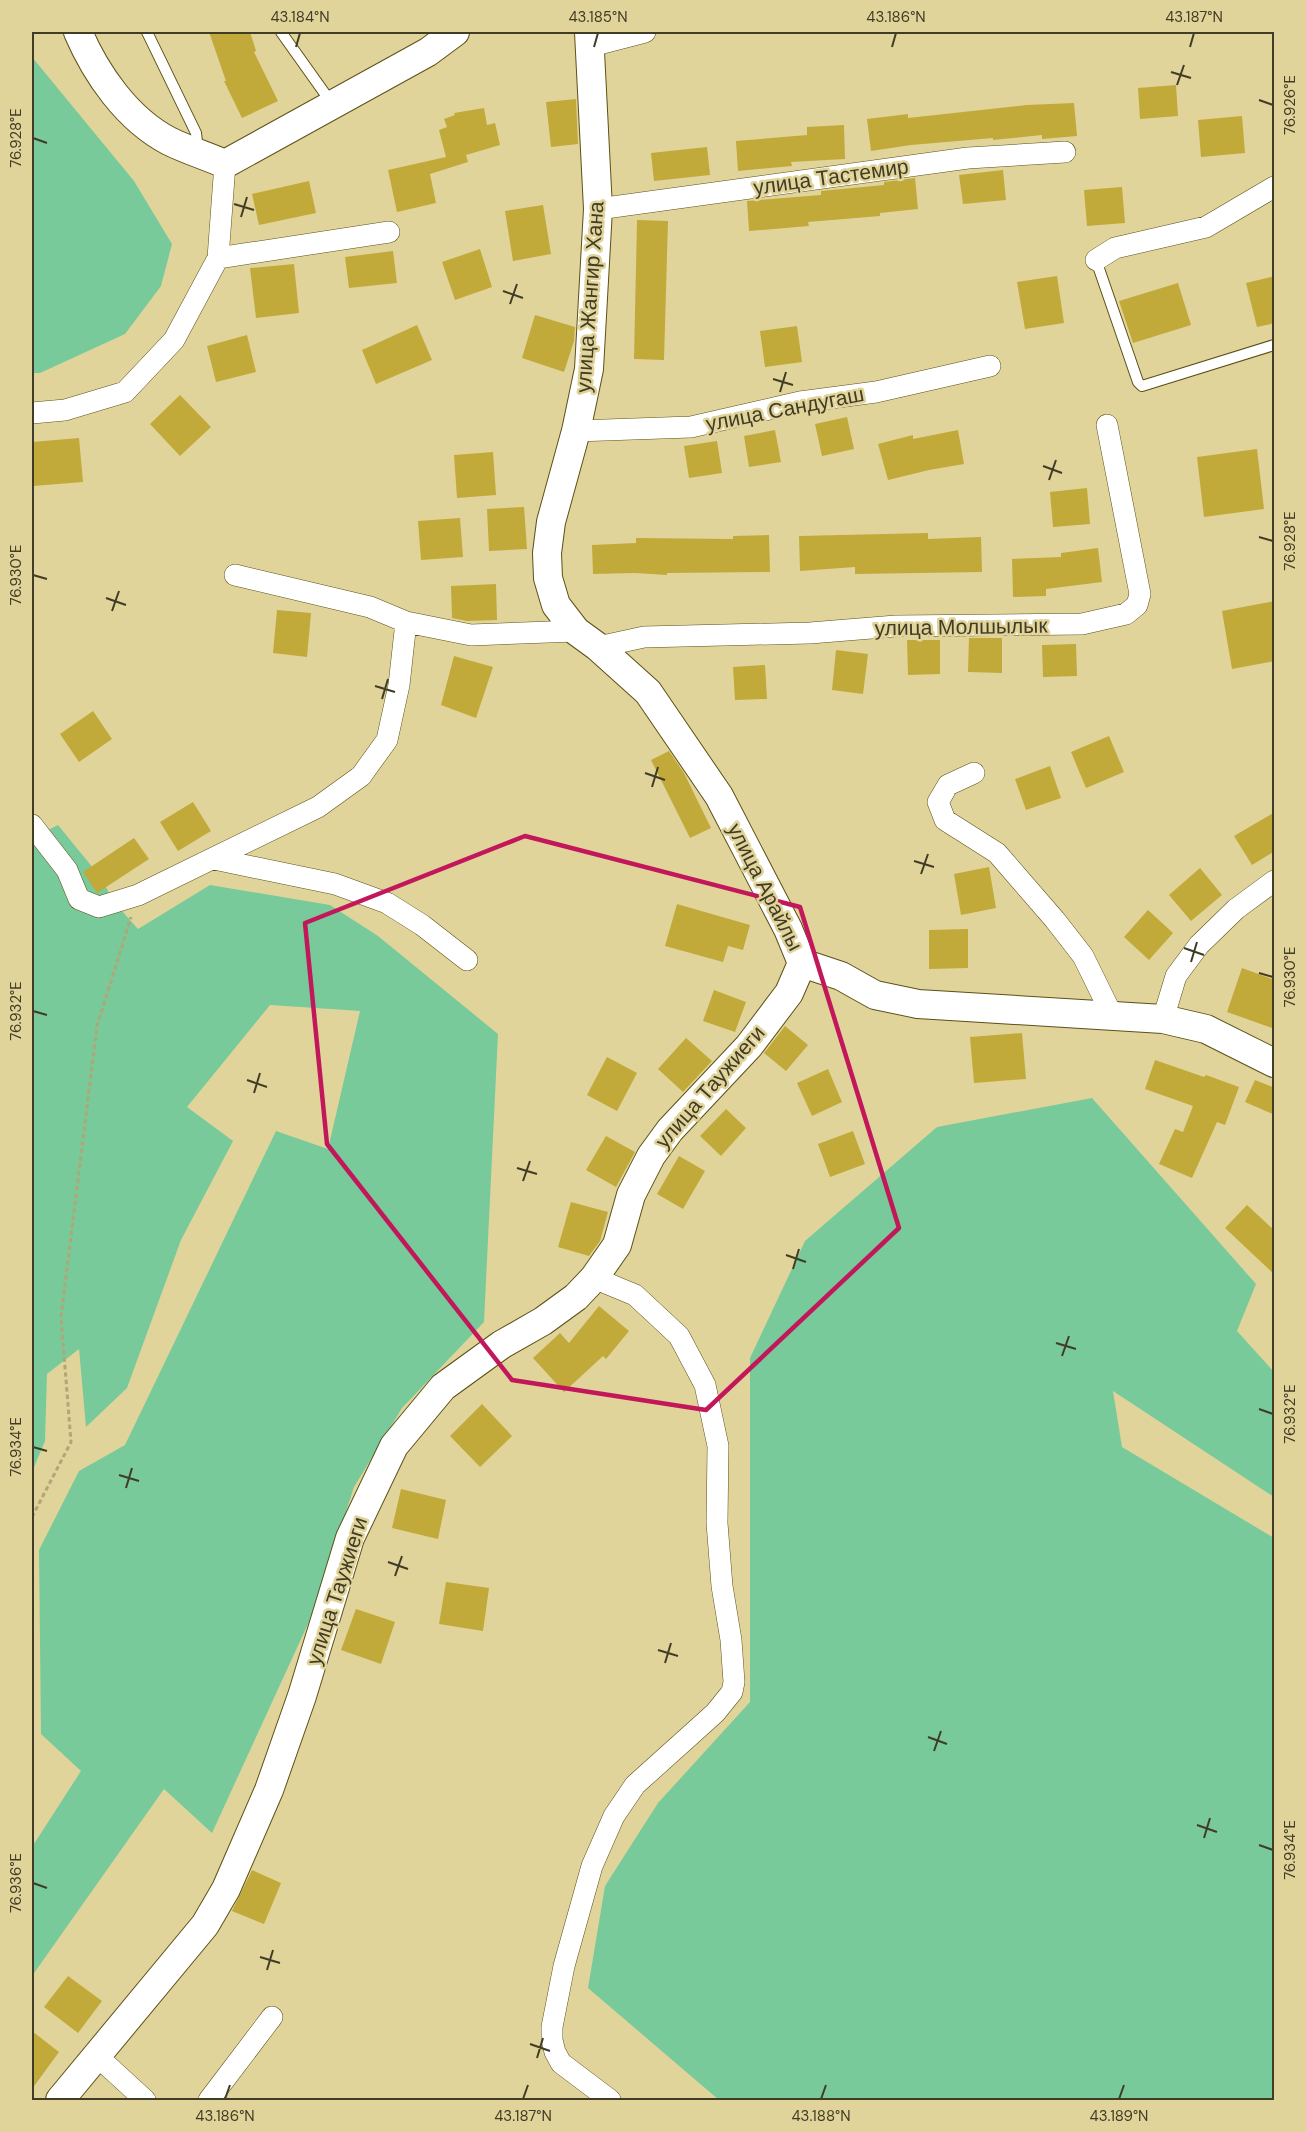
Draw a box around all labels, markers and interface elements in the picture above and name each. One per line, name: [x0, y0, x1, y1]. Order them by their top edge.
text: 43.184°N: [270, 7, 330, 27]
text: 43.185°N: [568, 7, 628, 27]
text: 43.186°N: [866, 7, 926, 27]
text: 43.187°N: [1165, 7, 1223, 27]
text: 76.926°E: [1280, 75, 1300, 135]
text: 76.928°E: [6, 108, 26, 168]
street label: улица Тастемир: [752, 152, 910, 202]
street label: улица Жангир Хана: [569, 200, 611, 394]
street label: улица Сандугаш: [704, 380, 866, 438]
text: 76.928°E: [1280, 511, 1300, 571]
text: 76.930°E: [6, 545, 26, 605]
street label: улица Молшылык: [874, 611, 1049, 643]
street label: улица Арайлы: [721, 818, 809, 956]
text: 76.930°E: [1280, 947, 1300, 1007]
text: 76.932°E: [6, 981, 26, 1041]
street label: улица Таужиеги: [649, 1020, 771, 1154]
text: 76.932°E: [1280, 1384, 1300, 1444]
text: 76.934°E: [6, 1417, 26, 1477]
street label: улица Таужиеги: [300, 1513, 374, 1669]
text: 76.934°E: [1280, 1820, 1300, 1880]
text: 76.936°E: [6, 1853, 26, 1913]
text: 43.186°N: [195, 2106, 255, 2126]
text: 43.187°N: [494, 2106, 552, 2126]
text: 43.188°N: [791, 2106, 851, 2126]
text: 43.189°N: [1090, 2106, 1148, 2126]

